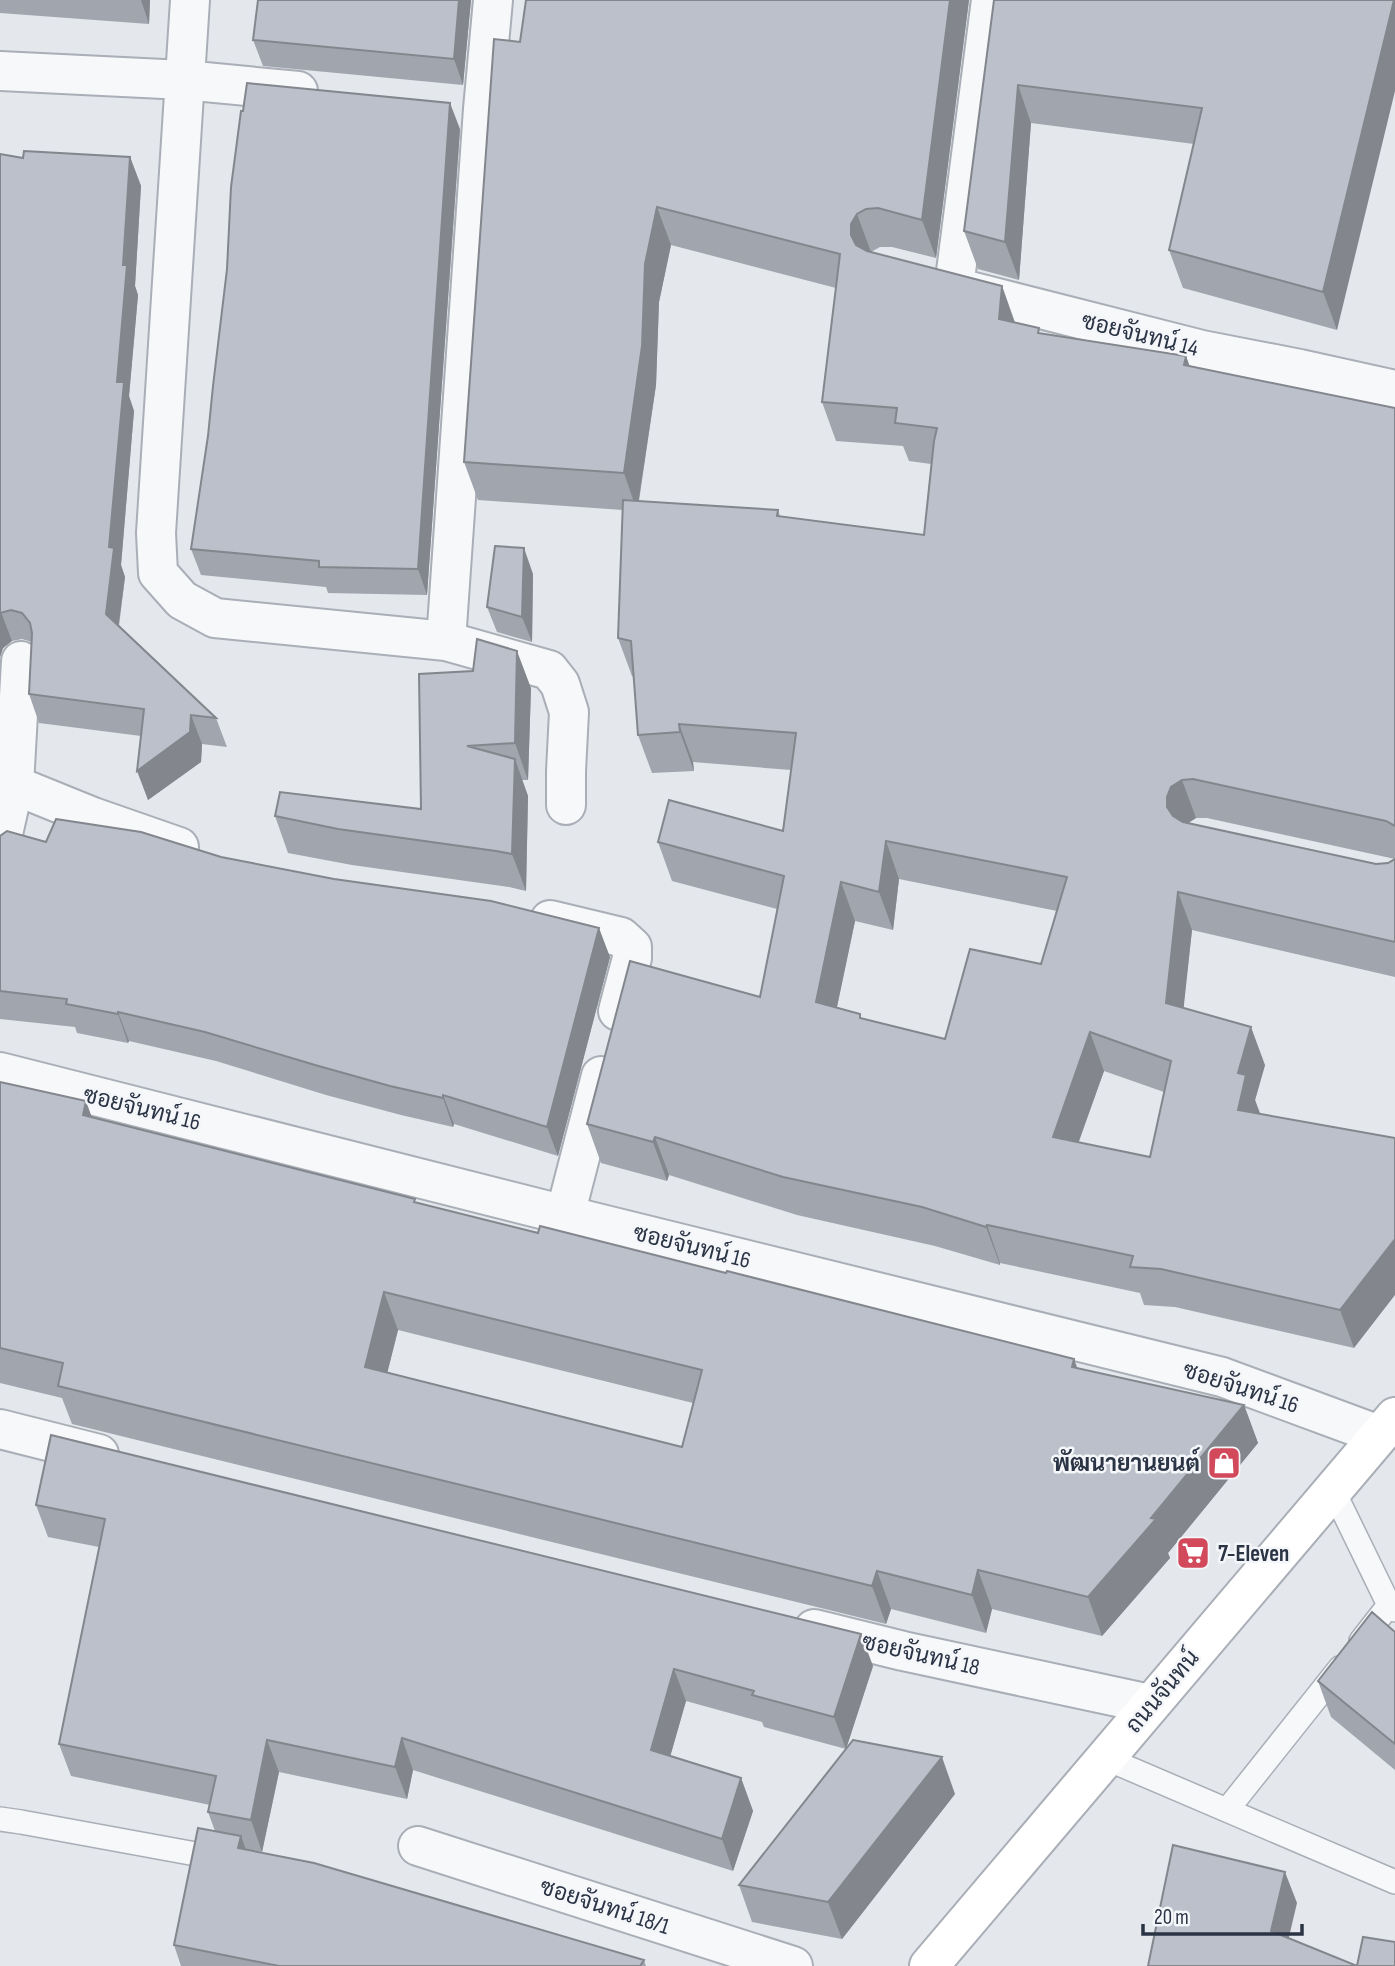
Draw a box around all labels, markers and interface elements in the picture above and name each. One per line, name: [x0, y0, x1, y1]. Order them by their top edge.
street label: ซอยจันทน์ 14: [1078, 304, 1202, 363]
street label: ซอยจันทน์ 16: [80, 1078, 204, 1137]
street label: ซอยจันทน์ 16: [630, 1216, 754, 1275]
street label: ซอยจันทน์ 16: [1179, 1353, 1303, 1420]
shop icon: พัฒนายานยนต์: [1205, 1444, 1243, 1482]
place label: พัฒนายานยนต์: [1053, 1447, 1201, 1478]
supermarket icon: 7-Eleven: [1174, 1534, 1212, 1572]
place label: 7-Eleven: [1218, 1540, 1289, 1568]
street label: ซอยจันทน์ 18: [859, 1625, 983, 1682]
street label: ถนนจันทน์: [1118, 1642, 1206, 1739]
street label: ซอยจันทน์ 18/1: [536, 1870, 674, 1941]
scale bar: [1143, 1892, 1302, 1936]
text: 20 m: [1154, 1905, 1189, 1930]

